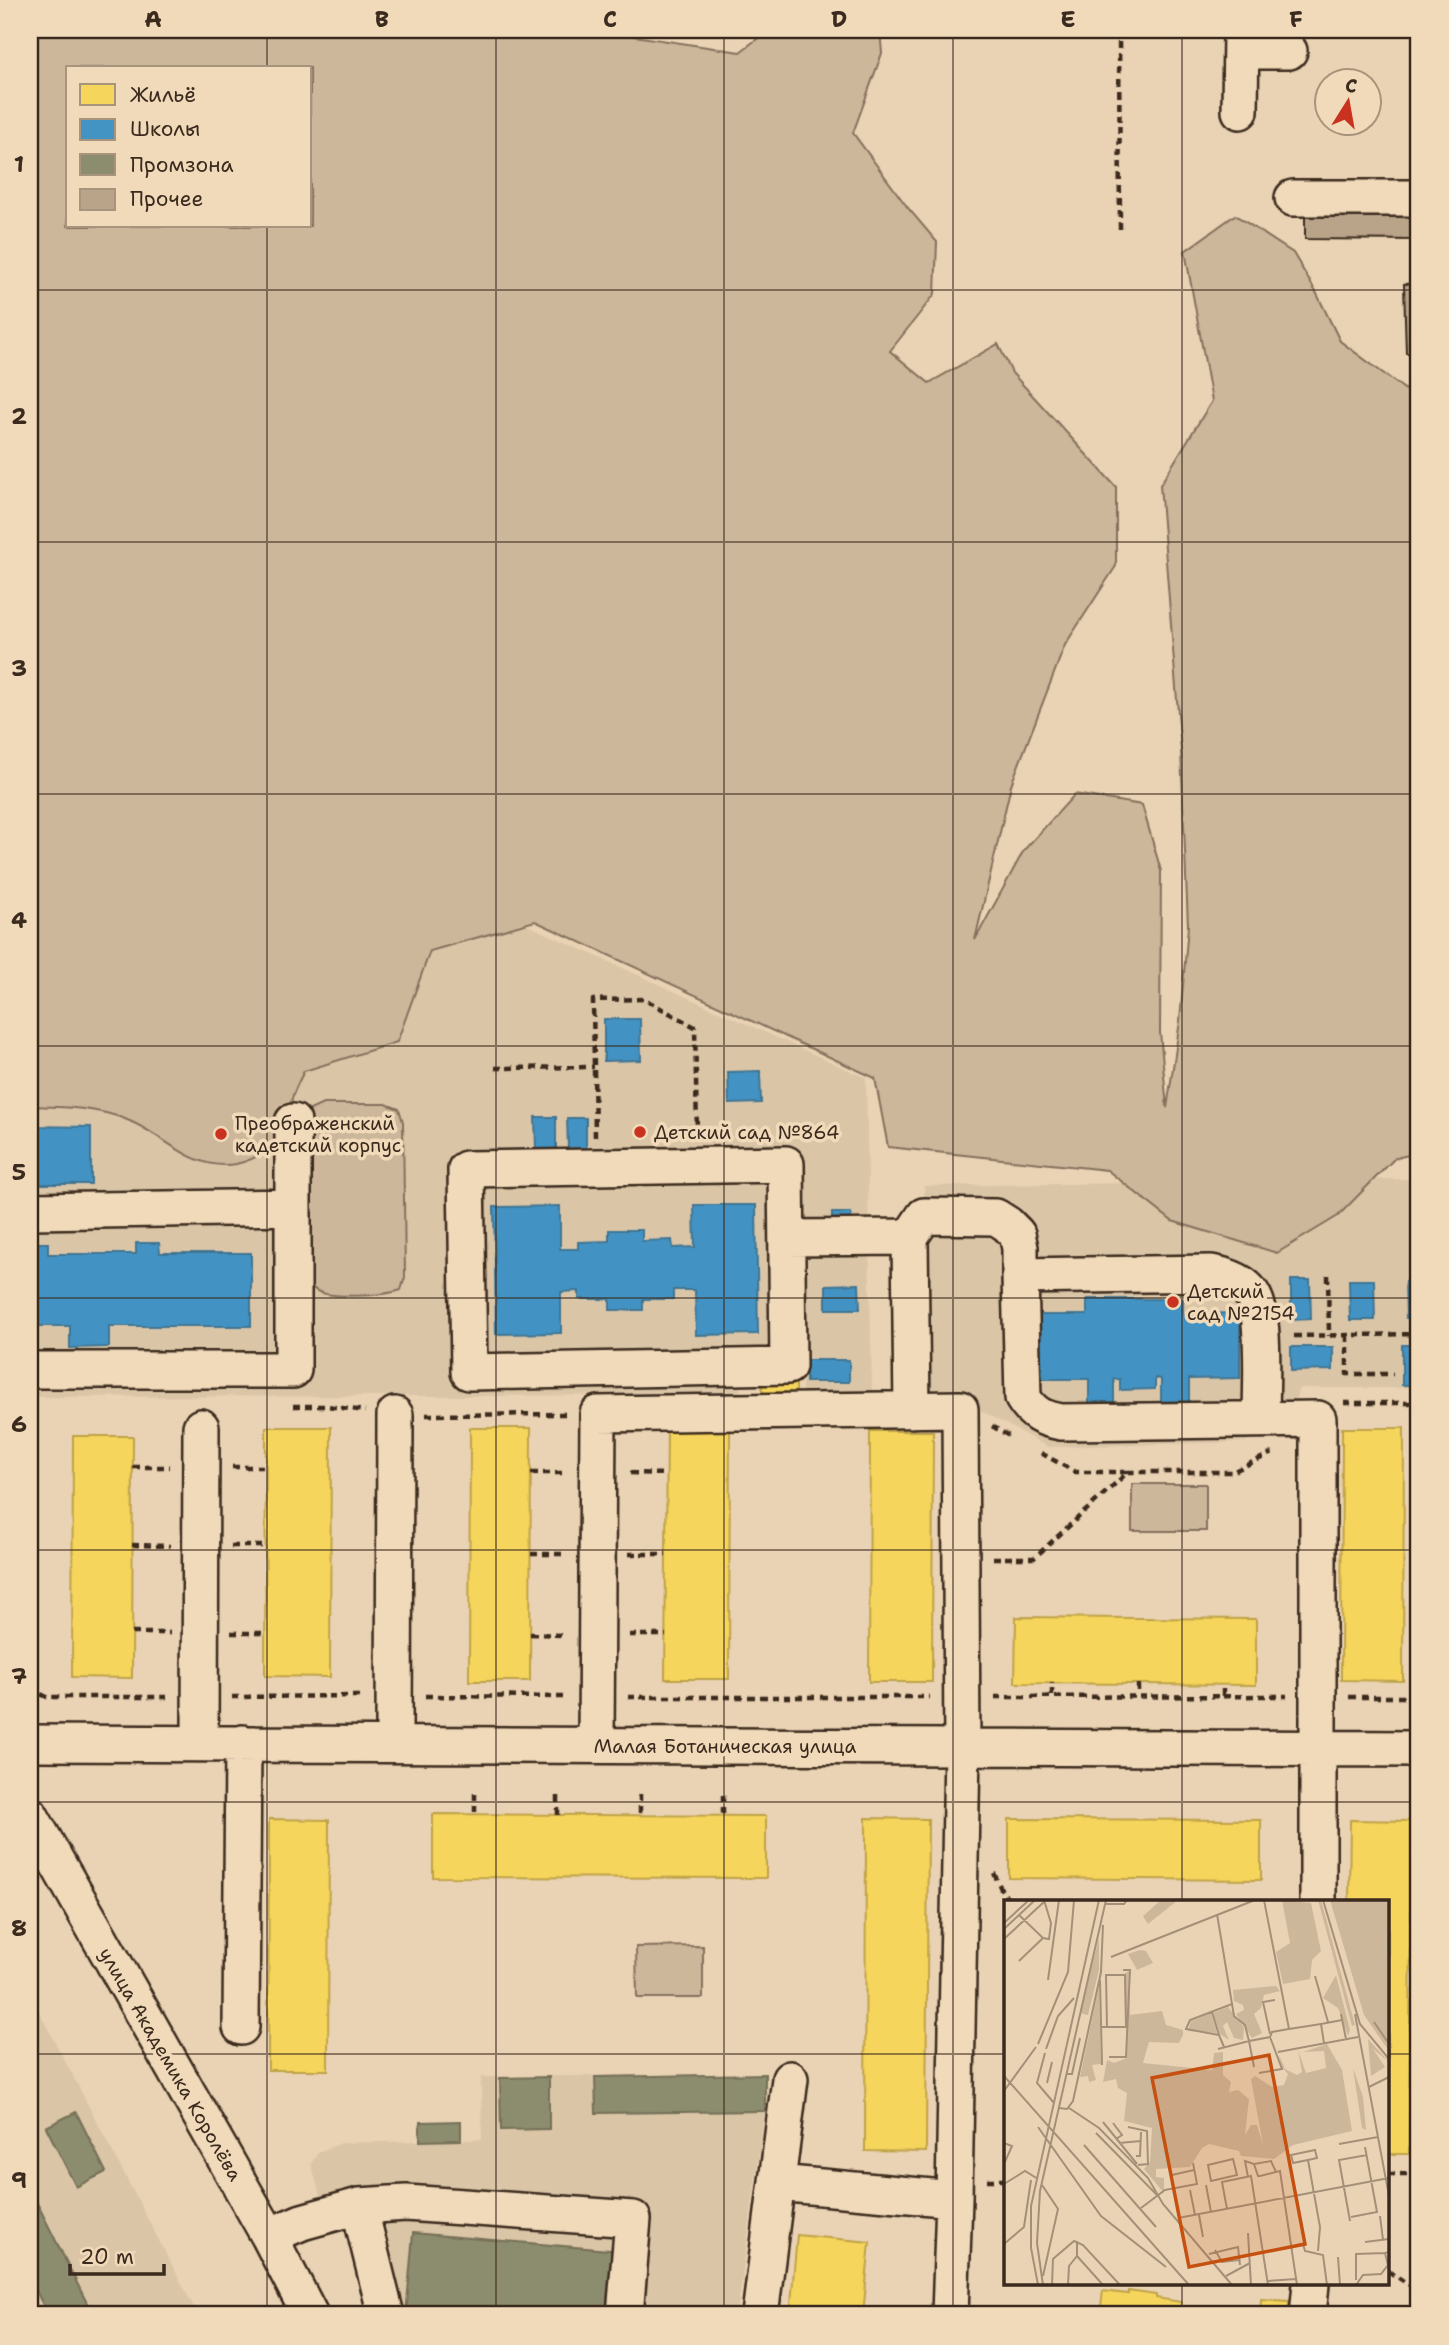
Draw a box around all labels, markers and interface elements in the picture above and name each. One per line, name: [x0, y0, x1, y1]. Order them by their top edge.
text: A: [144, 4, 162, 34]
text: B: [375, 4, 389, 34]
text: C: [603, 4, 617, 34]
text: D: [831, 4, 847, 34]
text: E: [1060, 4, 1076, 34]
text: F: [1289, 4, 1303, 34]
legend: [66, 66, 312, 228]
north arrow: [1312, 66, 1382, 136]
text: С: [1343, 72, 1359, 99]
text: Жильё: [130, 81, 196, 109]
text: Школы: [130, 115, 200, 143]
text: 1: [14, 149, 24, 179]
text: Промзона: [130, 151, 233, 179]
text: Прочее: [130, 185, 203, 213]
text: 2: [11, 401, 27, 431]
text: 3: [11, 653, 27, 683]
text: 4: [11, 905, 27, 935]
place label: Преображенский кадетский корпус: [235, 1111, 401, 1158]
place label: Детский сад №864: [654, 1120, 839, 1145]
marker: Детский сад №864: [632, 1124, 648, 1140]
marker: Преображенский кадетский корпус: [213, 1126, 229, 1142]
text: 5: [12, 1157, 26, 1187]
place label: Детский сад №2154: [1187, 1279, 1294, 1326]
marker: Детский сад №2154: [1165, 1294, 1181, 1310]
text: 6: [11, 1409, 27, 1439]
text: 7: [11, 1661, 27, 1691]
street label: Малая Ботаническая улица: [594, 1734, 857, 1759]
inset map: [1004, 1900, 1390, 2286]
text: 8: [11, 1913, 27, 1943]
street label: улица Академика Королёва: [93, 1943, 248, 2186]
text: 9: [11, 2165, 27, 2195]
scale bar: [70, 2233, 164, 2277]
text: 20 m: [80, 2243, 134, 2271]

